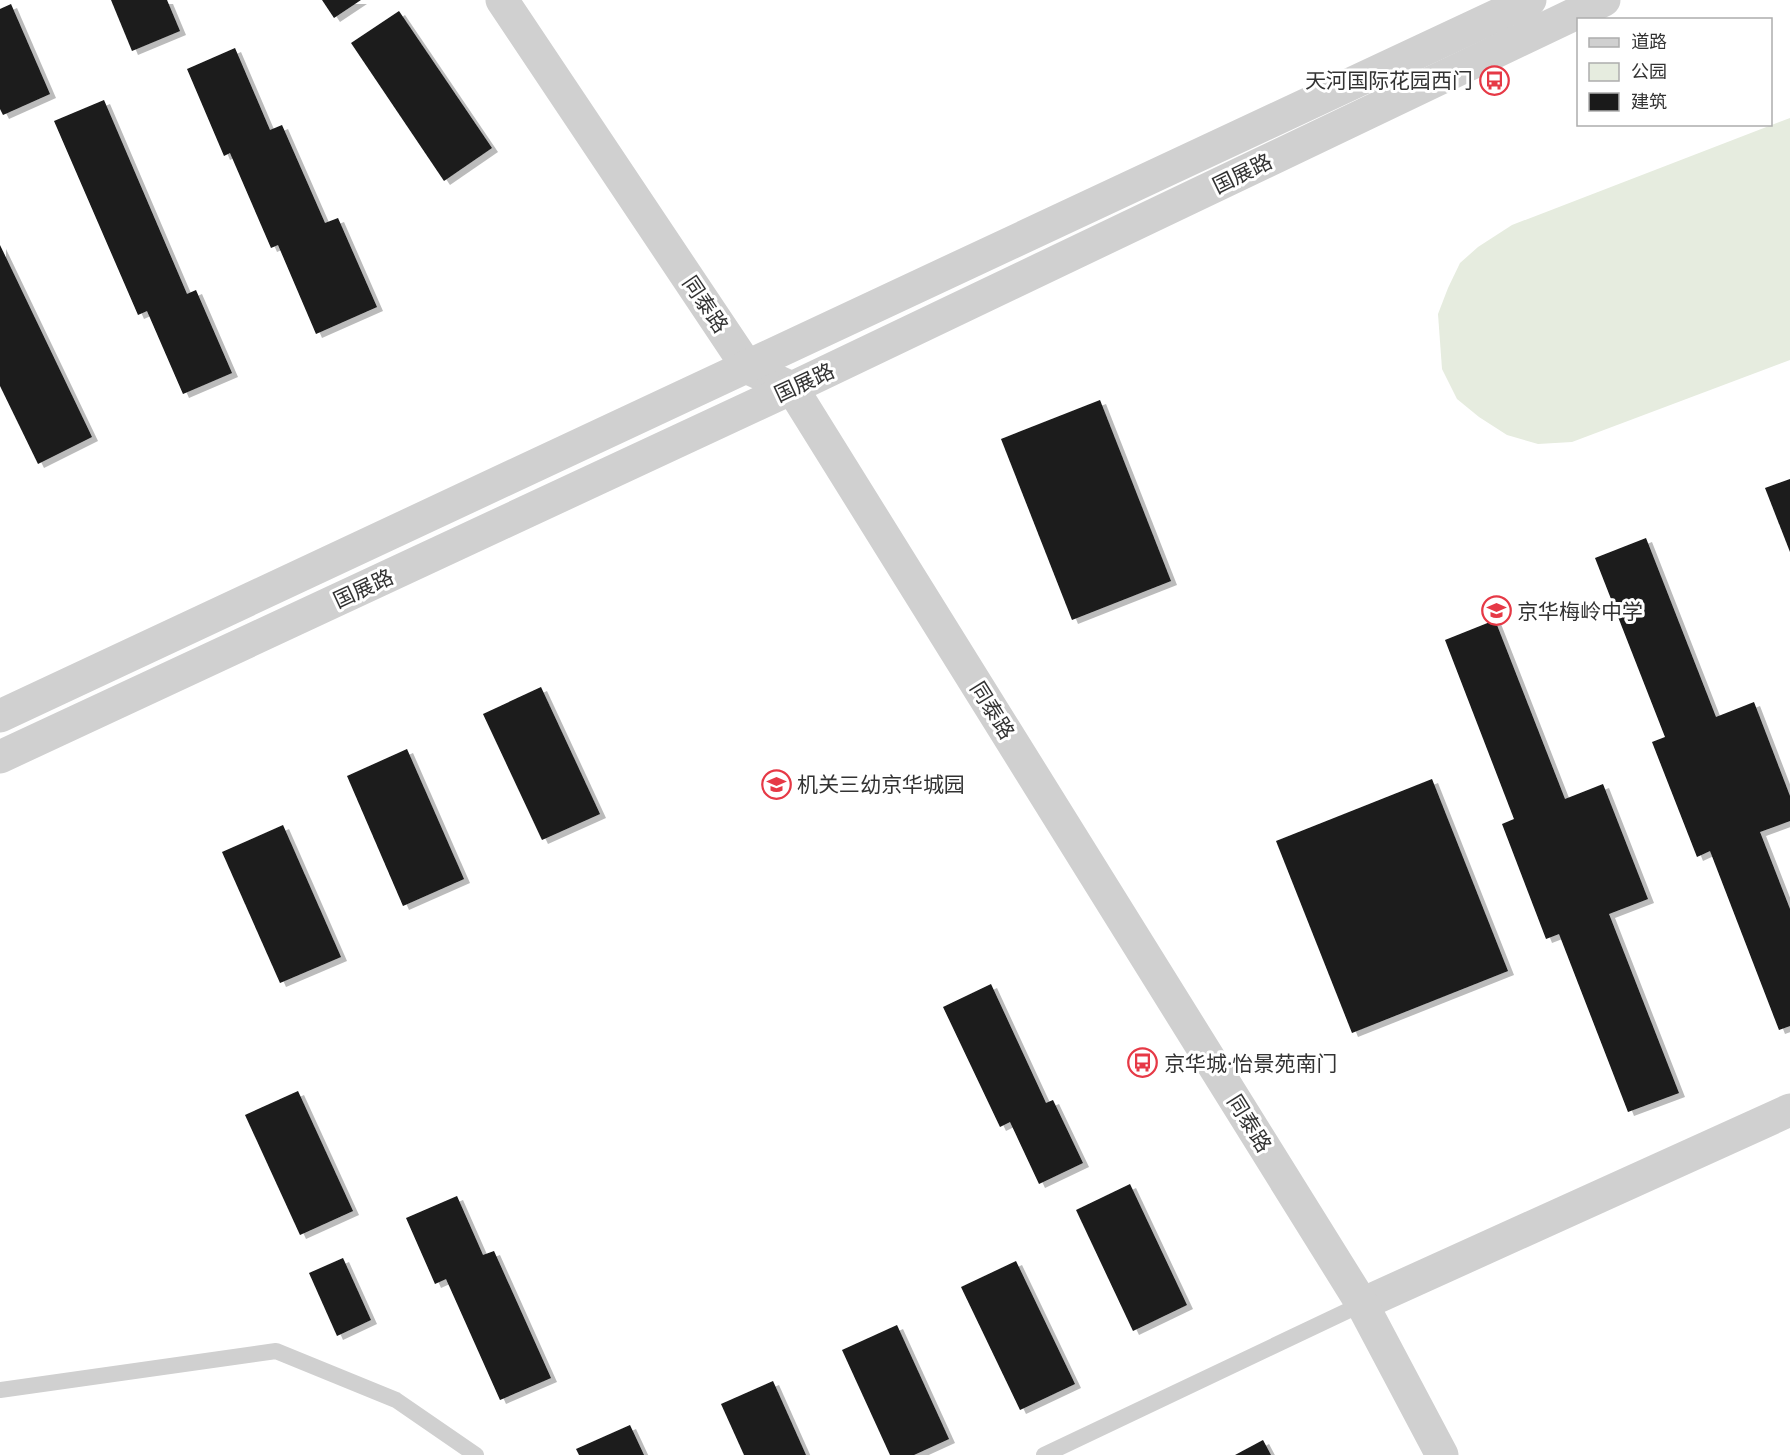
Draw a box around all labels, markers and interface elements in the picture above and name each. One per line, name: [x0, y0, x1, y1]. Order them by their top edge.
legend: [1577, 18, 1772, 126]
text: 道路: [1631, 29, 1667, 53]
text: 公园: [1631, 59, 1667, 83]
bus stop icon: 天河国际花园西门: [1478, 64, 1510, 96]
place label: 天河国际花园西门: [1305, 66, 1473, 94]
text: 建筑: [1631, 89, 1667, 113]
street label: 国展路: [1208, 147, 1276, 199]
street label: 同泰路: [677, 270, 735, 338]
street label: 国展路: [770, 356, 838, 408]
street label: 国展路: [329, 562, 397, 614]
school or university icon: 京华梅岭中学: [1480, 595, 1512, 627]
place label: 京华梅岭中学: [1517, 597, 1643, 625]
street label: 同泰路: [964, 676, 1022, 744]
school or university icon: 机关三幼京华城园: [760, 768, 792, 800]
place label: 机关三幼京华城园: [797, 770, 965, 798]
bus stop icon: 京华城·怡景苑南门: [1127, 1047, 1159, 1079]
place label: 京华城·怡景苑南门: [1164, 1049, 1338, 1077]
street label: 同泰路: [1221, 1089, 1279, 1157]

